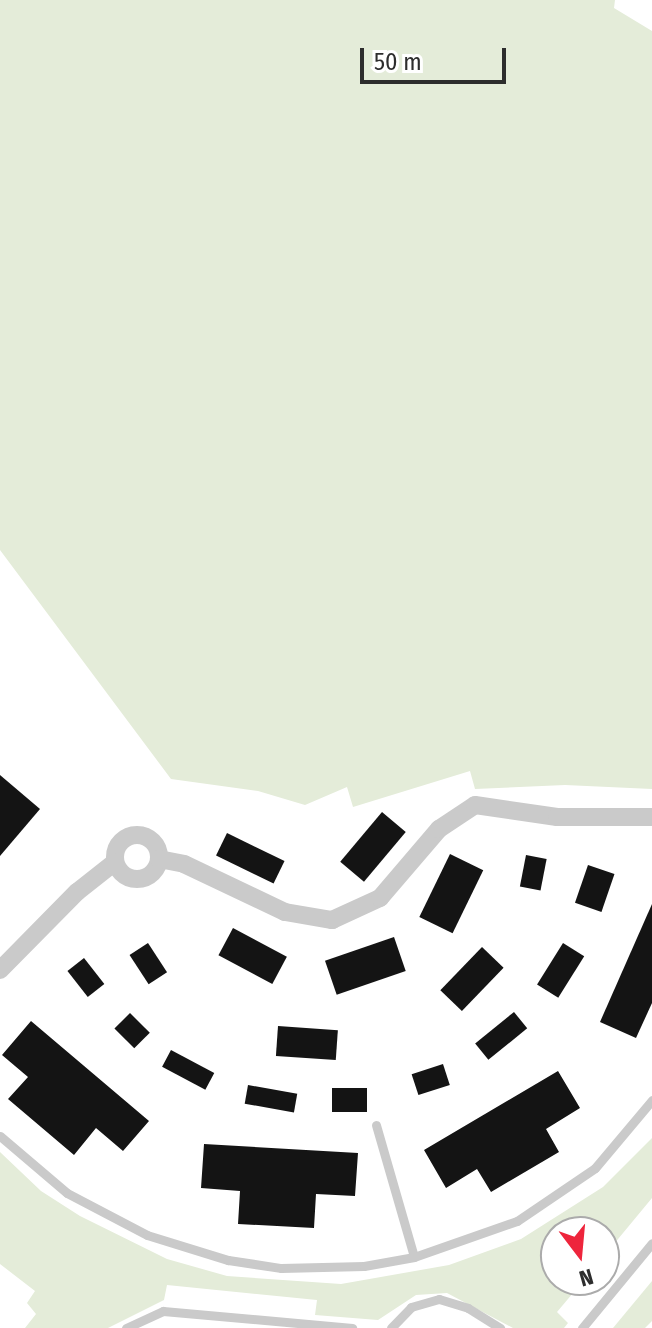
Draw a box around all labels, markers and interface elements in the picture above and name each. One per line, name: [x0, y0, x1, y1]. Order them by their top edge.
scale bar: [364, 32, 510, 82]
text: 50 m: [374, 48, 422, 76]
north arrow: [540, 1216, 620, 1296]
text: N: [576, 1263, 596, 1292]

